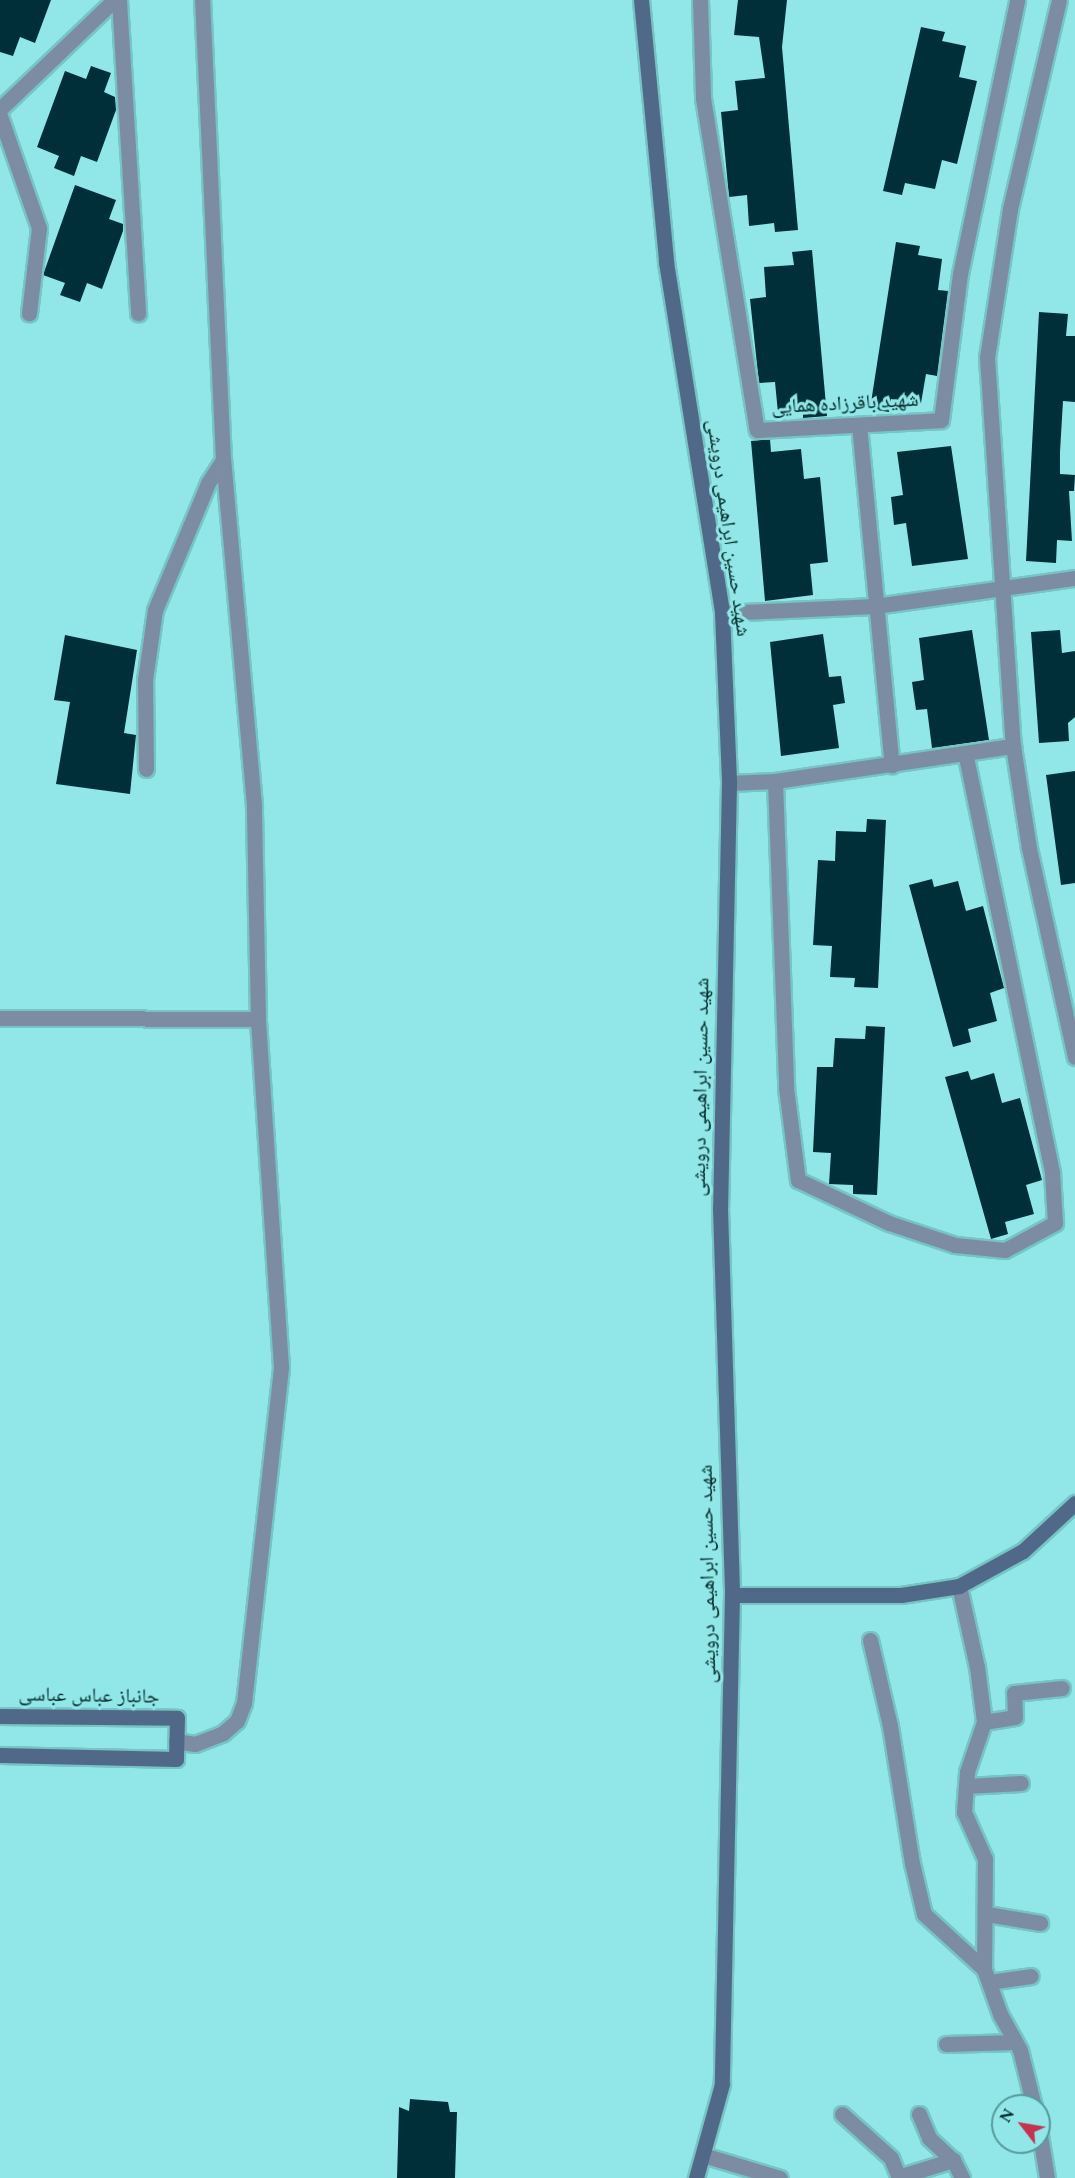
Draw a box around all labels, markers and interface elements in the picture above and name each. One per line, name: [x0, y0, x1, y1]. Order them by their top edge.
street label: شهید باقرزاده همایی: [771, 388, 919, 420]
street label: شهید حسین ابراهیمی درویشی: [701, 418, 755, 638]
street label: شهید حسین ابراهیمی درویشی: [687, 977, 715, 1197]
street label: شهید حسین ابراهیمی درویشی: [694, 1464, 722, 1684]
street label: جانباز عباس عباسی: [18, 1683, 160, 1709]
north arrow: [991, 2094, 1051, 2154]
text: N: [994, 2104, 1021, 2128]

